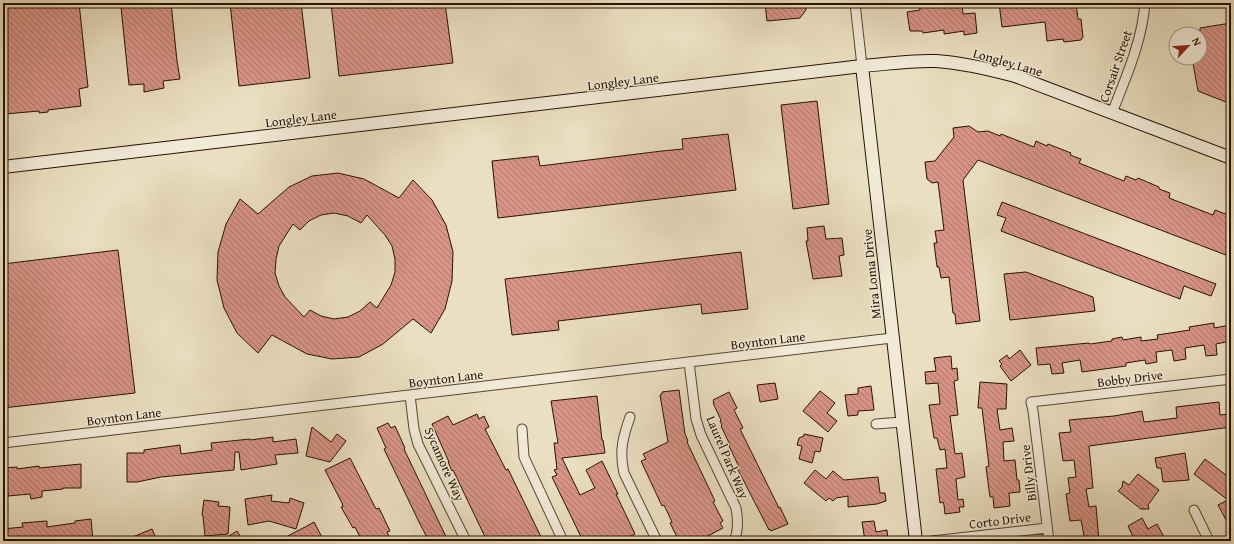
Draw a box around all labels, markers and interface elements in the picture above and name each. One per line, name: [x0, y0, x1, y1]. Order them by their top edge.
north arrow: [1168, 26, 1208, 66]
street label: Corsair Street: [1094, 27, 1137, 105]
text: N: [1188, 35, 1206, 49]
street label: Longley Lane: [971, 43, 1045, 81]
street label: Longley Lane: [586, 68, 660, 95]
street label: Longley Lane: [264, 105, 338, 132]
street label: Mira Loma Drive: [857, 228, 886, 320]
street label: Boynton Lane: [730, 326, 806, 354]
street label: Boynton Lane: [408, 364, 484, 392]
street label: Bobby Drive: [1096, 365, 1164, 392]
street label: Boynton Lane: [86, 402, 162, 430]
street label: Laurel Park Way: [702, 413, 754, 502]
street label: Sycamore Way: [420, 424, 470, 505]
street label: Billy Drive: [1016, 444, 1041, 502]
street label: Corto Drive: [968, 507, 1032, 534]

